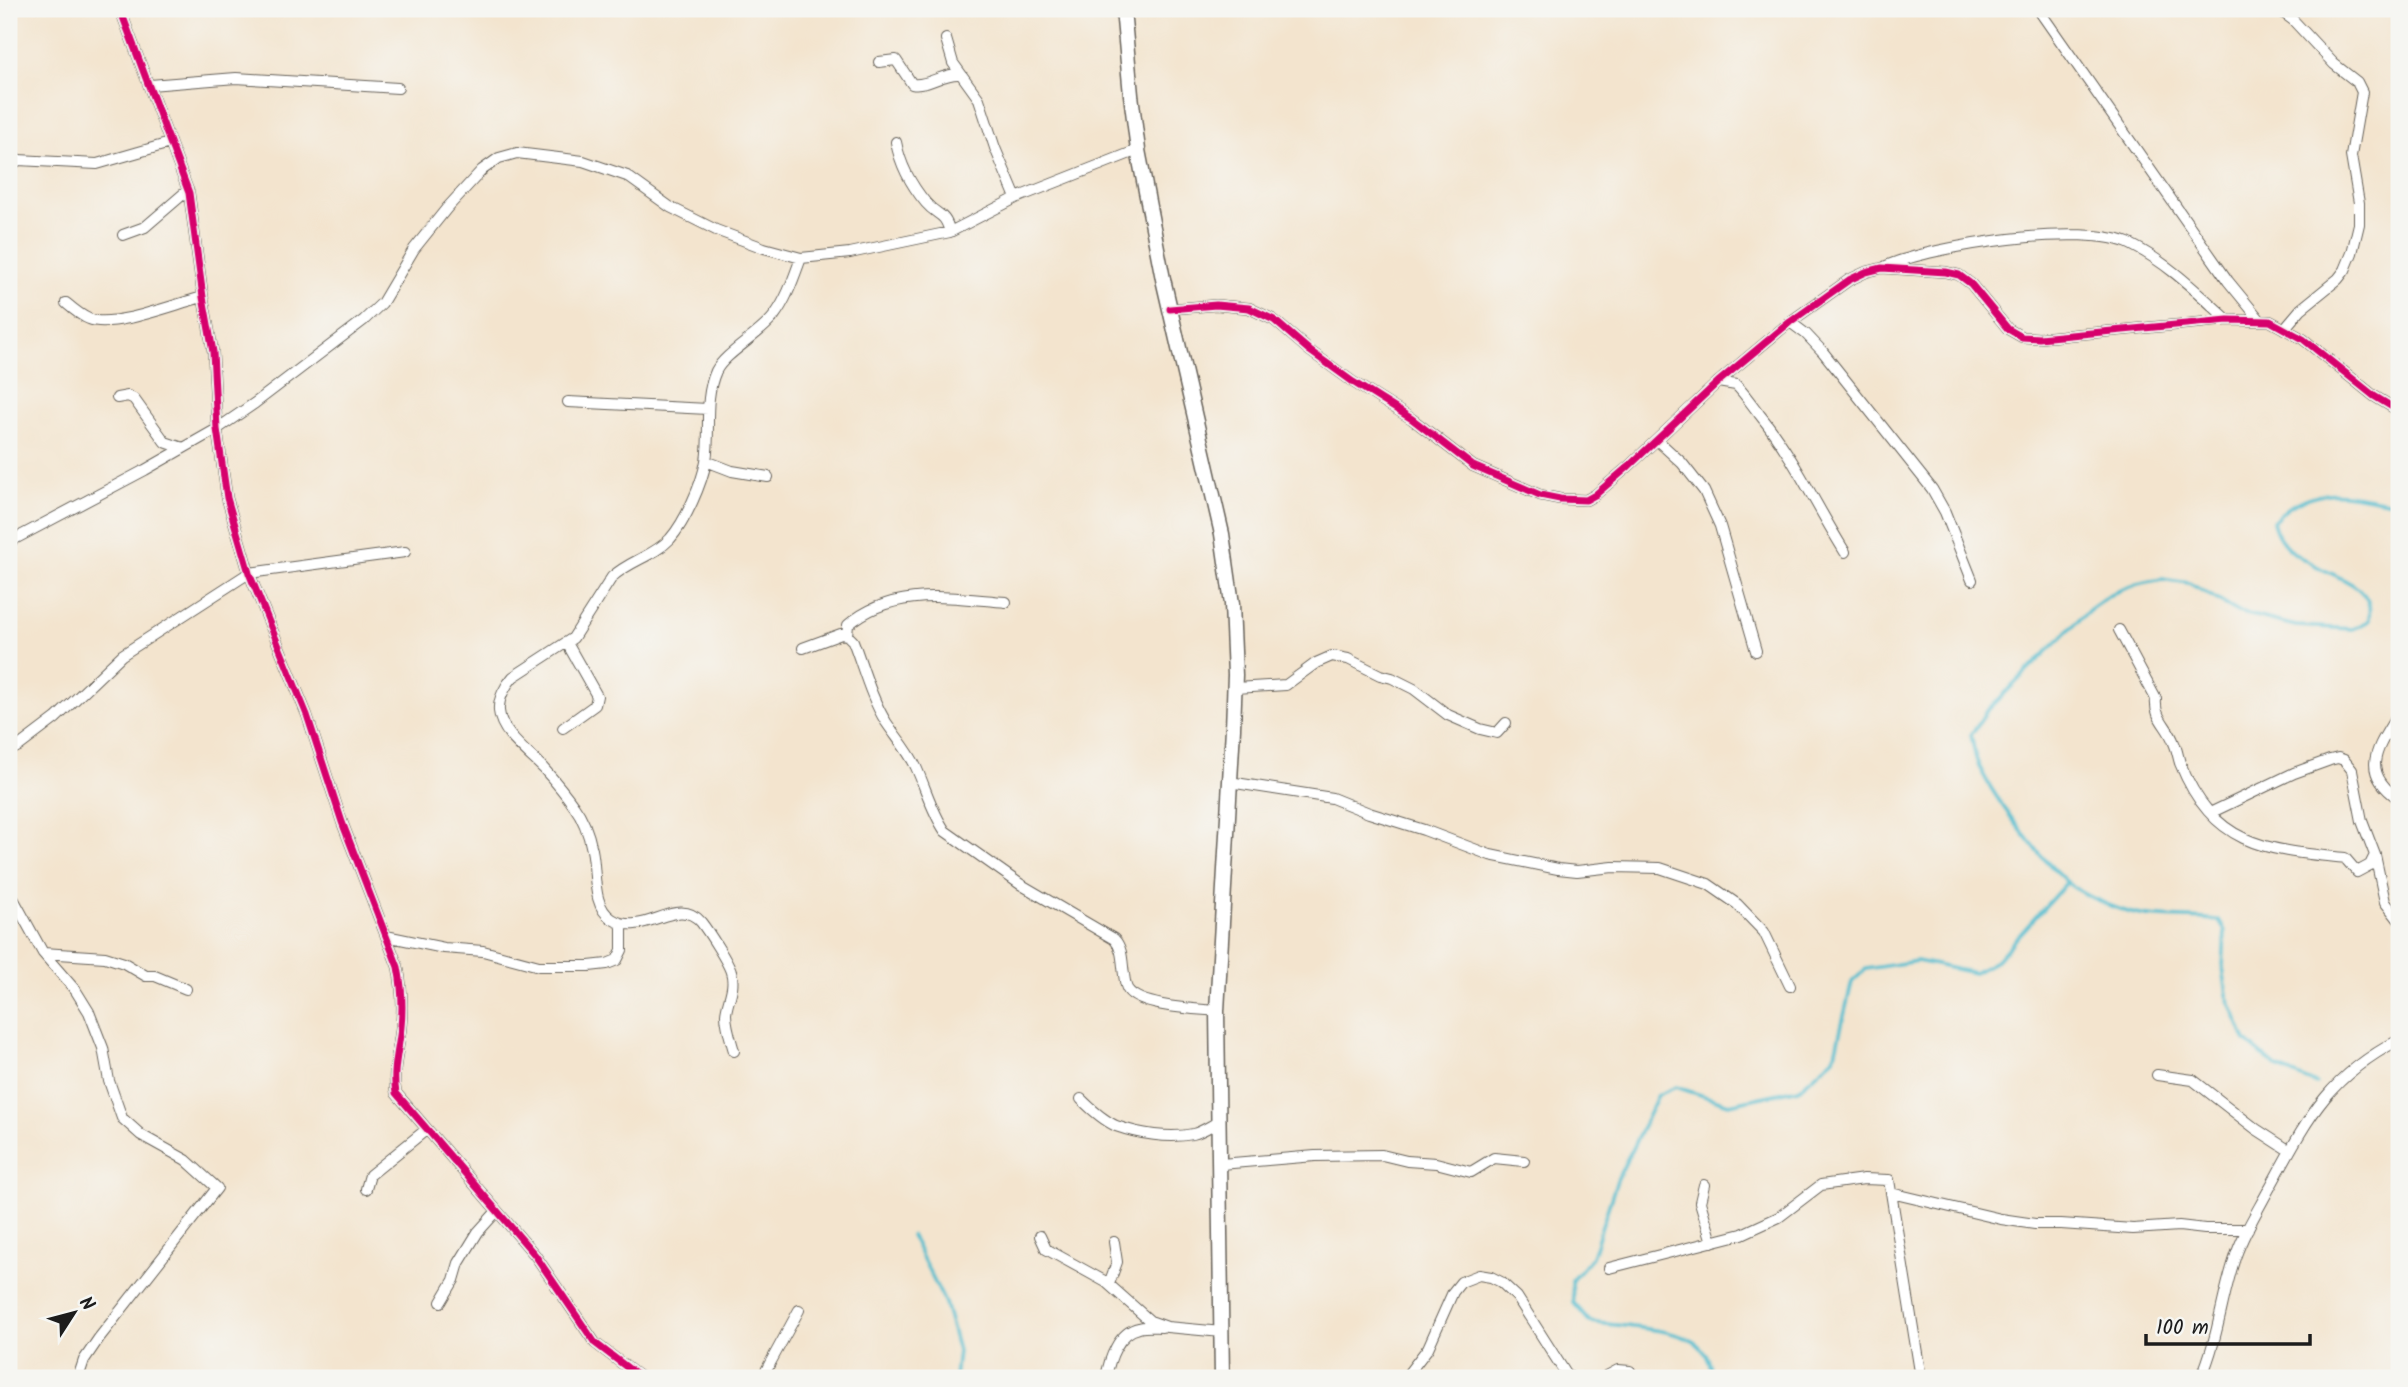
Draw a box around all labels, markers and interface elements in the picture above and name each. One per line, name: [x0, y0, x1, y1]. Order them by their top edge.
north arrow: [38, 1278, 108, 1348]
text: N: [70, 1291, 102, 1318]
scale bar: [2146, 1303, 2310, 1347]
text: 100 m: [2156, 1312, 2209, 1345]

